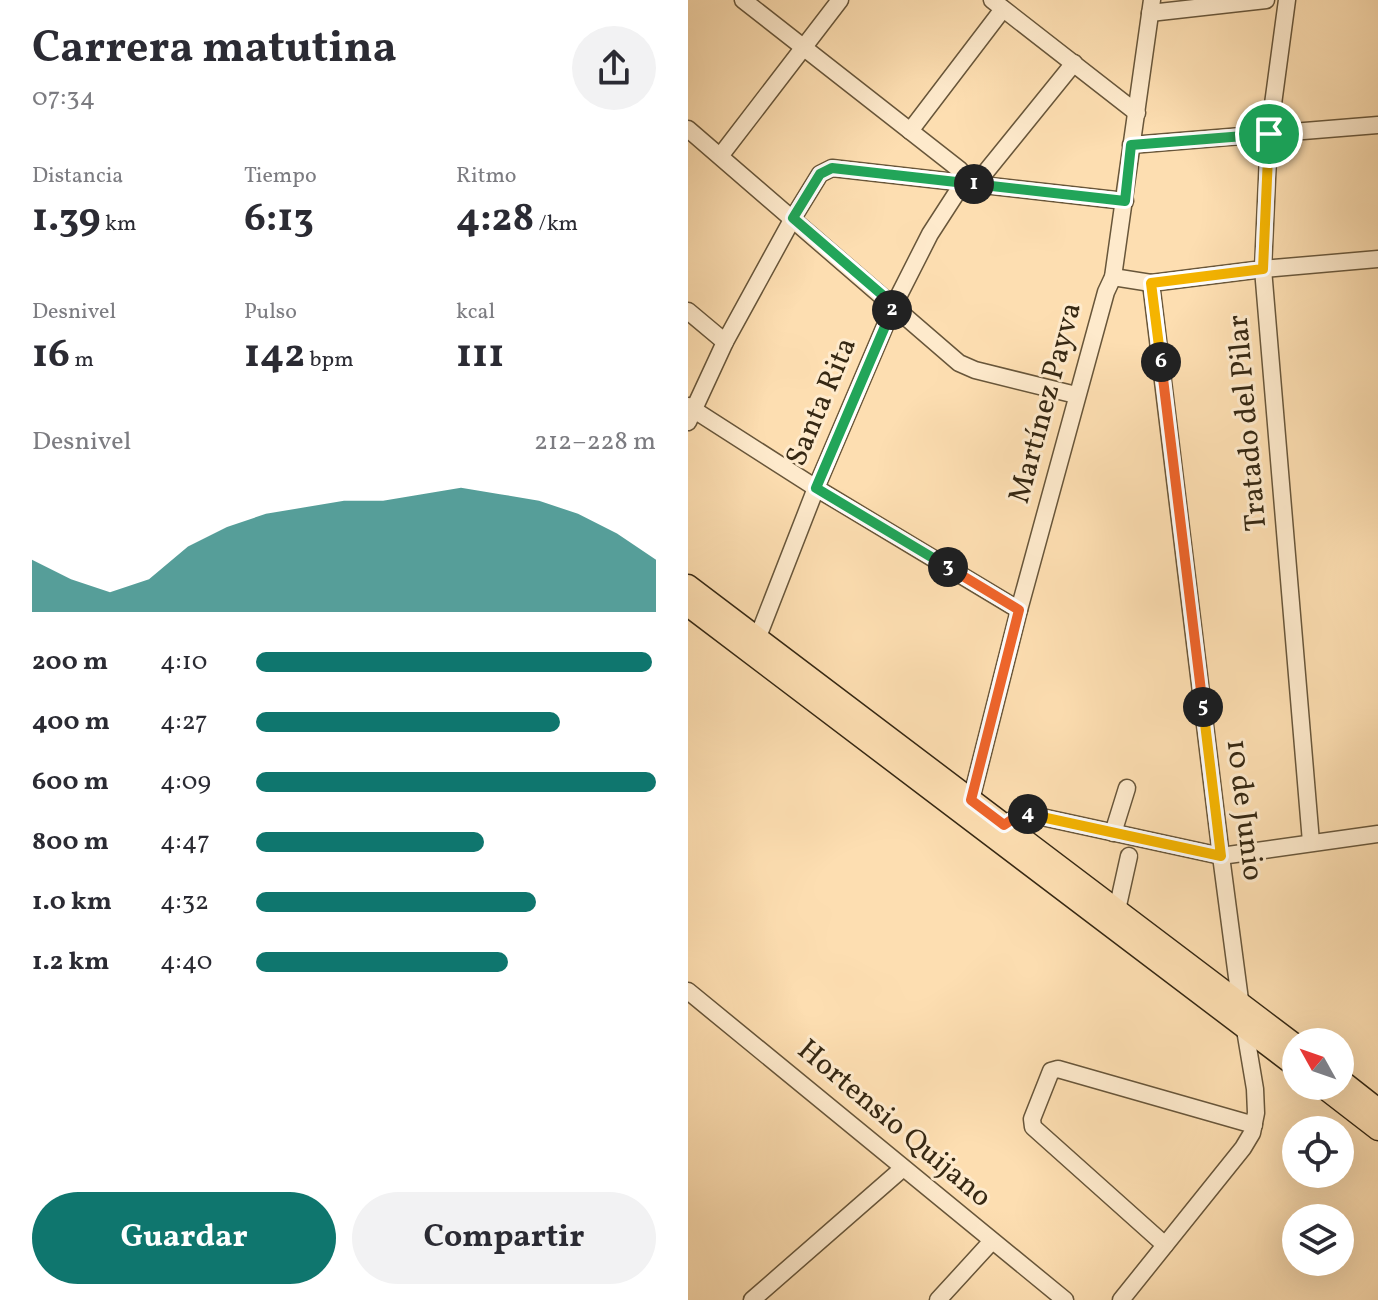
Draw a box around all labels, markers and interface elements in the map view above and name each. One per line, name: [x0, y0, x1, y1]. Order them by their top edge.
text: Carrera matutina: [32, 19, 397, 80]
button: share: [572, 26, 656, 110]
text: 07:34: [32, 80, 95, 116]
pin: [1235, 100, 1303, 168]
icon: arrive: [1247, 112, 1291, 156]
text: Distancia: [32, 161, 123, 192]
text: Tiempo: [244, 161, 317, 192]
text: Ritmo: [456, 161, 517, 192]
pin: 1: [954, 164, 994, 204]
text: 1: [970, 168, 978, 199]
text: 1.39: [32, 192, 101, 248]
text: 6:13: [244, 192, 314, 248]
text: 4:28: [456, 192, 534, 248]
text: km: [101, 209, 136, 240]
text: /km: [534, 209, 578, 240]
pin: 2: [872, 290, 912, 330]
text: 2: [886, 294, 898, 325]
text: Desnivel: [32, 297, 116, 328]
text: Pulso: [244, 297, 297, 328]
text: kcal: [456, 297, 495, 328]
street label: Martínez Payva: [999, 298, 1093, 508]
street label: Tratado del Pilar: [1218, 313, 1278, 533]
text: 16: [32, 328, 70, 384]
text: 142: [244, 328, 305, 384]
text: 111: [456, 328, 504, 384]
street label: Santa Rita: [776, 331, 868, 473]
pin: 6: [1141, 342, 1181, 382]
text: m: [70, 345, 94, 376]
text: bpm: [305, 345, 354, 376]
text: 6: [1155, 346, 1167, 377]
text: Desnivel: [32, 424, 131, 460]
text: 212–228 m: [534, 424, 656, 460]
pin: 3: [928, 547, 968, 587]
text: 3: [942, 551, 954, 582]
text: 200 m: [32, 644, 108, 680]
text: 4:10: [160, 644, 207, 680]
pin: 5: [1183, 687, 1223, 727]
text: 5: [1198, 691, 1208, 722]
text: 400 m: [32, 704, 110, 740]
text: 4:27: [160, 704, 208, 740]
street label: 10 de Junio: [1214, 737, 1274, 883]
text: 600 m: [32, 764, 109, 800]
text: 4:09: [160, 764, 211, 800]
pin: 4: [1008, 794, 1048, 834]
text: 4: [1021, 798, 1035, 829]
text: 800 m: [32, 824, 109, 860]
text: 4:47: [160, 824, 210, 860]
text: 1.0 km: [32, 884, 112, 920]
text: 4:32: [160, 884, 209, 920]
text: 1.2 km: [32, 944, 109, 980]
text: 4:40: [160, 944, 212, 980]
north arrow: [1282, 1028, 1354, 1100]
map controls: [1282, 1028, 1354, 1276]
street label: Hortensio Quijano: [788, 1030, 1000, 1218]
button: locate: [1282, 1116, 1354, 1188]
button: Guardar: [32, 1192, 336, 1284]
button: Compartir: [352, 1192, 656, 1284]
button: layers: [1282, 1204, 1354, 1276]

